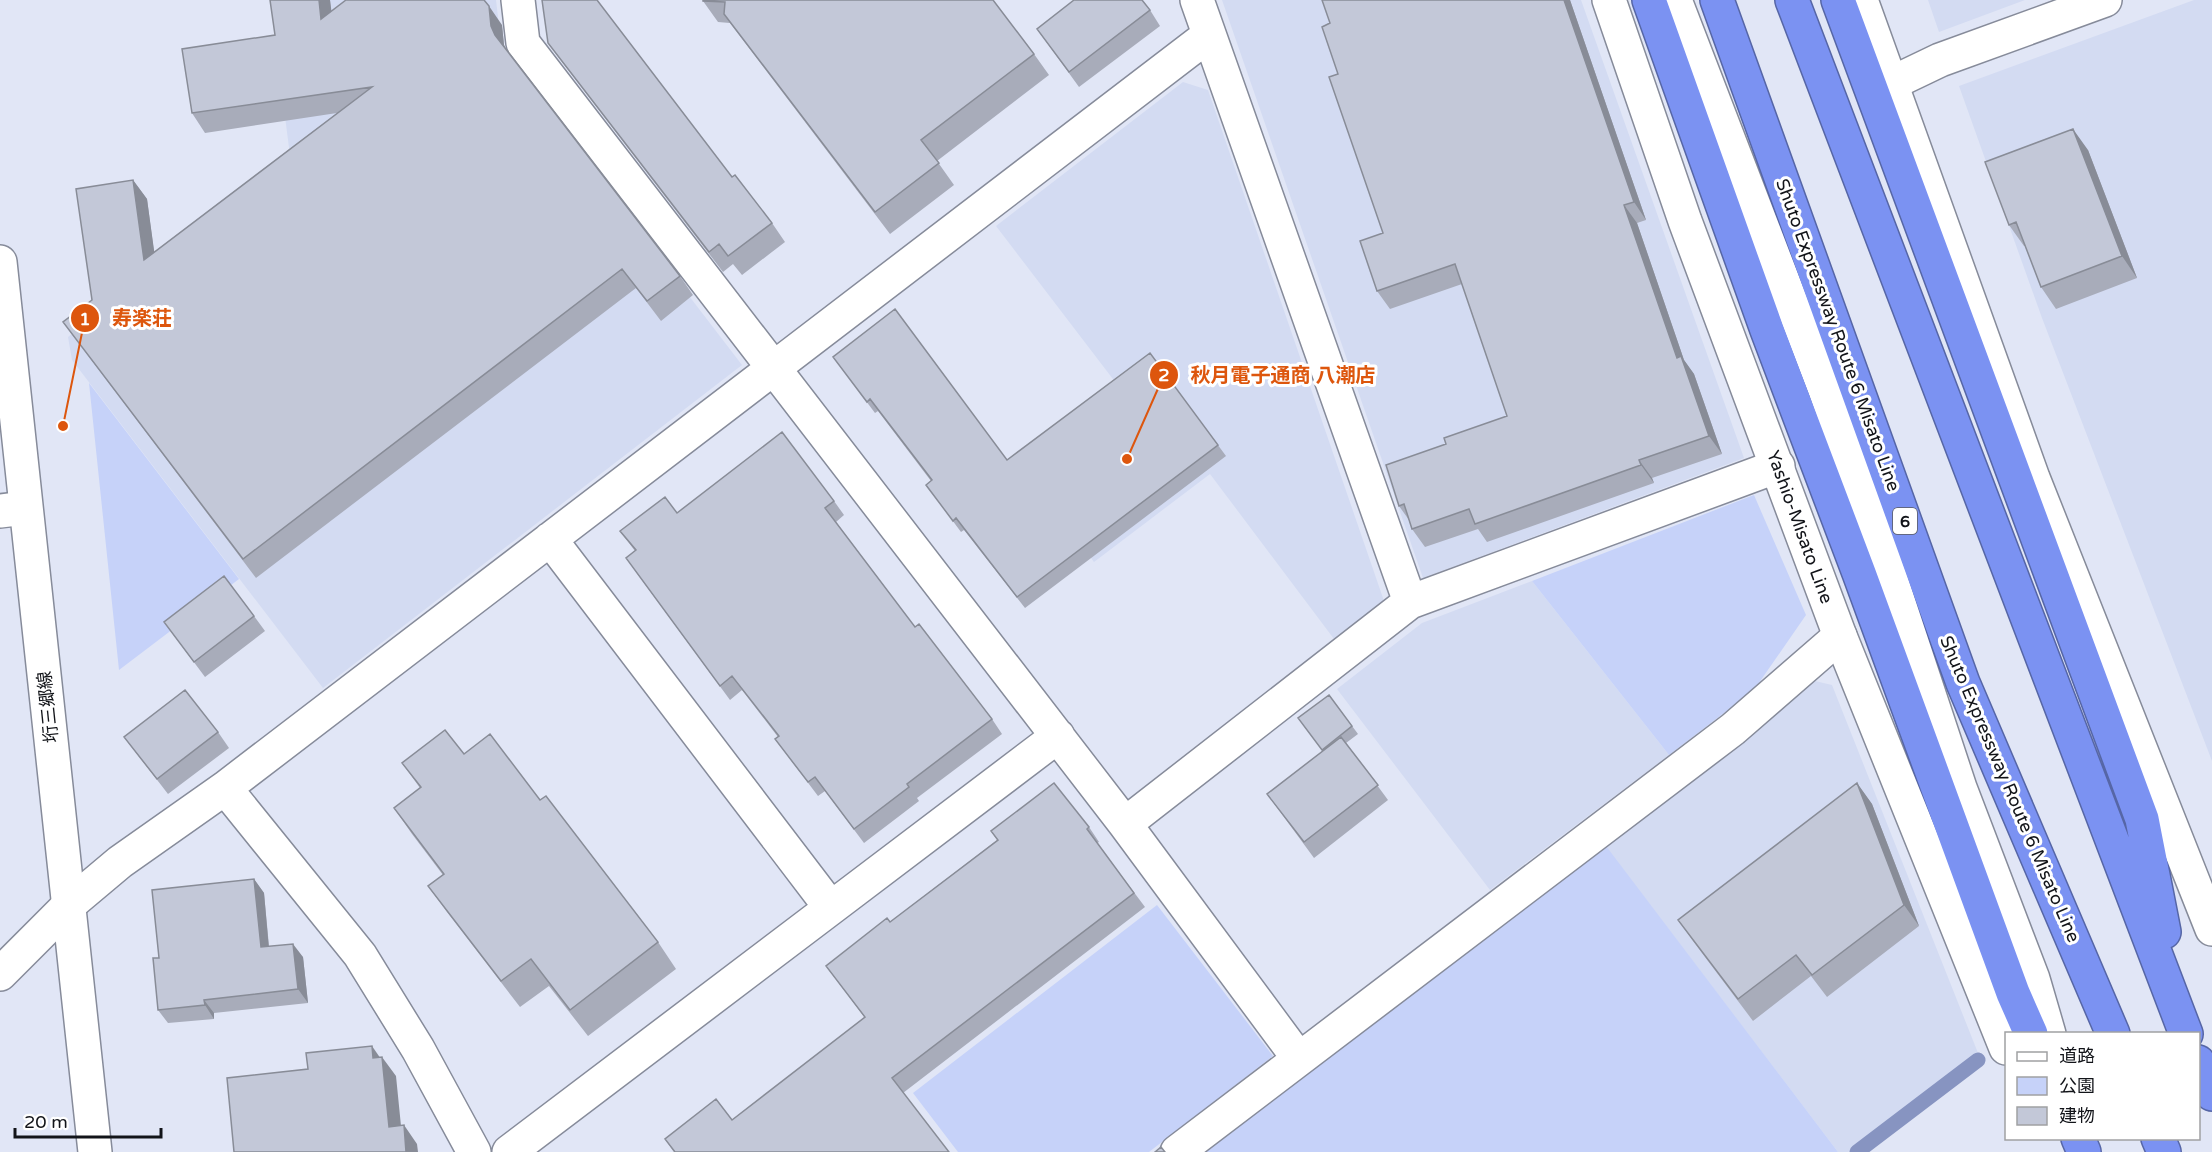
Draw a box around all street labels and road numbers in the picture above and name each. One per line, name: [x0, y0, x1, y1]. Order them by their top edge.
street label: Shuto Expressway Route 6 Misato Line: [1771, 176, 1905, 494]
street label: Yashio-Misato Line: [1762, 448, 1838, 606]
road number: 6: [1893, 508, 1917, 534]
street label: Shuto Expressway Route 6 Misato Line: [1935, 632, 2085, 946]
street label: 垳三郷線: [33, 670, 63, 744]

